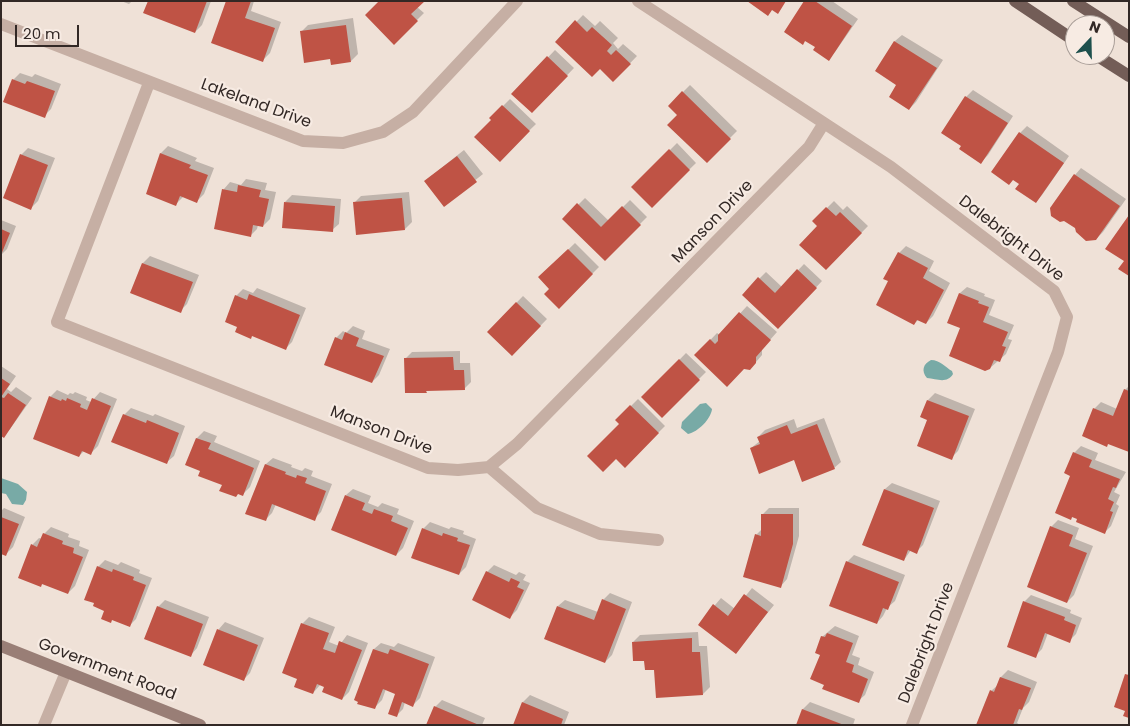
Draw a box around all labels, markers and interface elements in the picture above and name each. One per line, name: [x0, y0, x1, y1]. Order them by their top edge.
scale bar: [18, 15, 81, 47]
north arrow: [1065, 15, 1115, 65]
text: N: [1087, 16, 1104, 38]
text: 20 m: [23, 23, 61, 44]
street label: Lakeland Drive: [198, 75, 314, 133]
street label: Manson Drive: [669, 176, 757, 268]
street label: Dalebright Drive: [955, 192, 1067, 286]
street label: Manson Drive: [327, 403, 435, 459]
street label: Dalebright Drive: [895, 580, 959, 706]
street label: Government Road: [35, 635, 179, 705]

